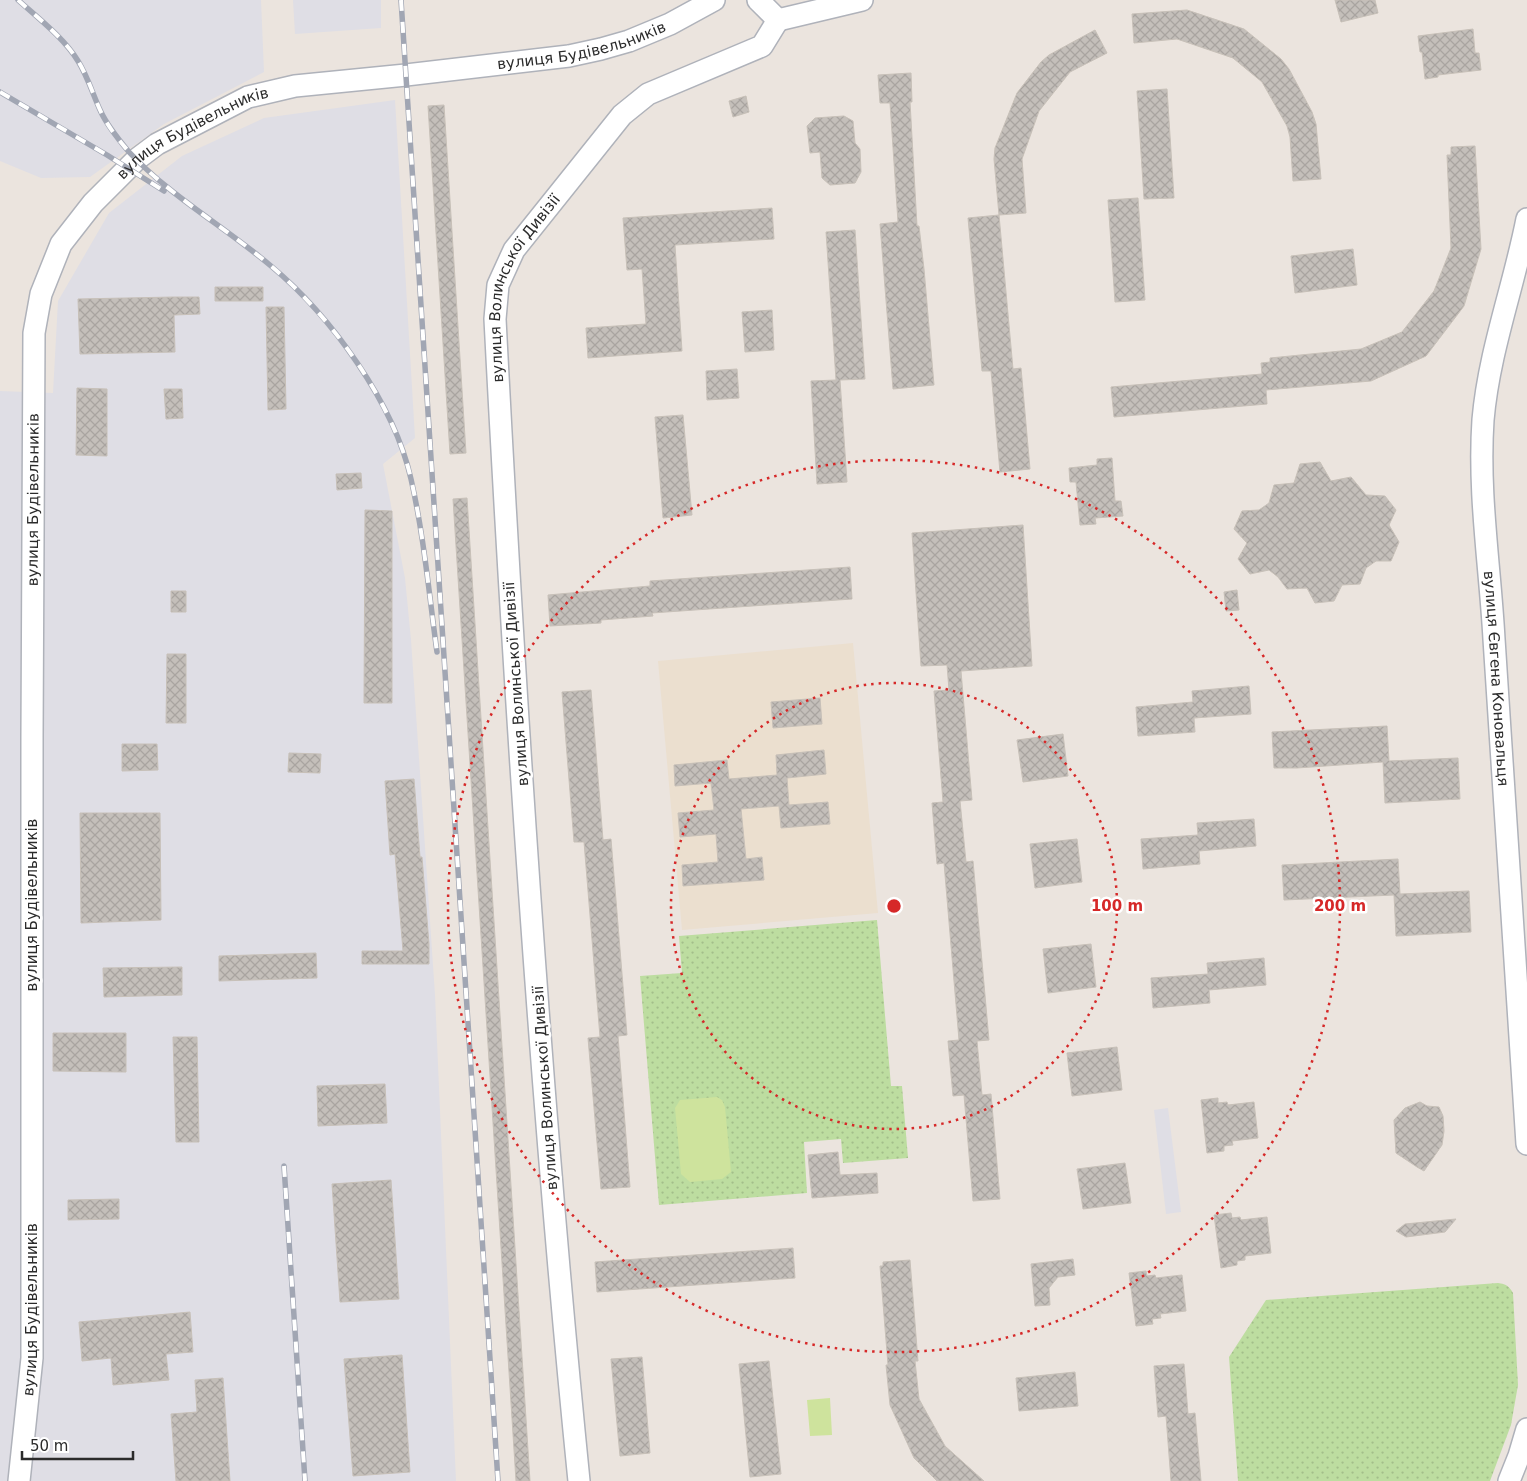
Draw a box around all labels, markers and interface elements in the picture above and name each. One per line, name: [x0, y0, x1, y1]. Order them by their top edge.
street label: вулиця Будівельників: [496, 18, 668, 73]
street label: вулиця Будівельників: [113, 84, 270, 183]
street label: вулиця Волинської Дивізії: [486, 190, 564, 383]
street label: вулиця Будівельників: [24, 413, 43, 586]
street label: вулиця Євгена Коновальця: [1480, 570, 1512, 787]
street label: вулиця Волинської Дивізії: [500, 580, 532, 787]
street label: вулиця Будівельників: [23, 819, 41, 991]
centre of rings: [885, 897, 903, 915]
text: 100 m: [1091, 897, 1143, 915]
text: 200 m: [1314, 897, 1366, 915]
street label: вулиця Волинської Дивізії: [529, 984, 561, 1191]
street label: вулиця Будівельників: [19, 1223, 41, 1397]
scale bar: [22, 1428, 134, 1460]
text: 50 m: [30, 1437, 68, 1455]

